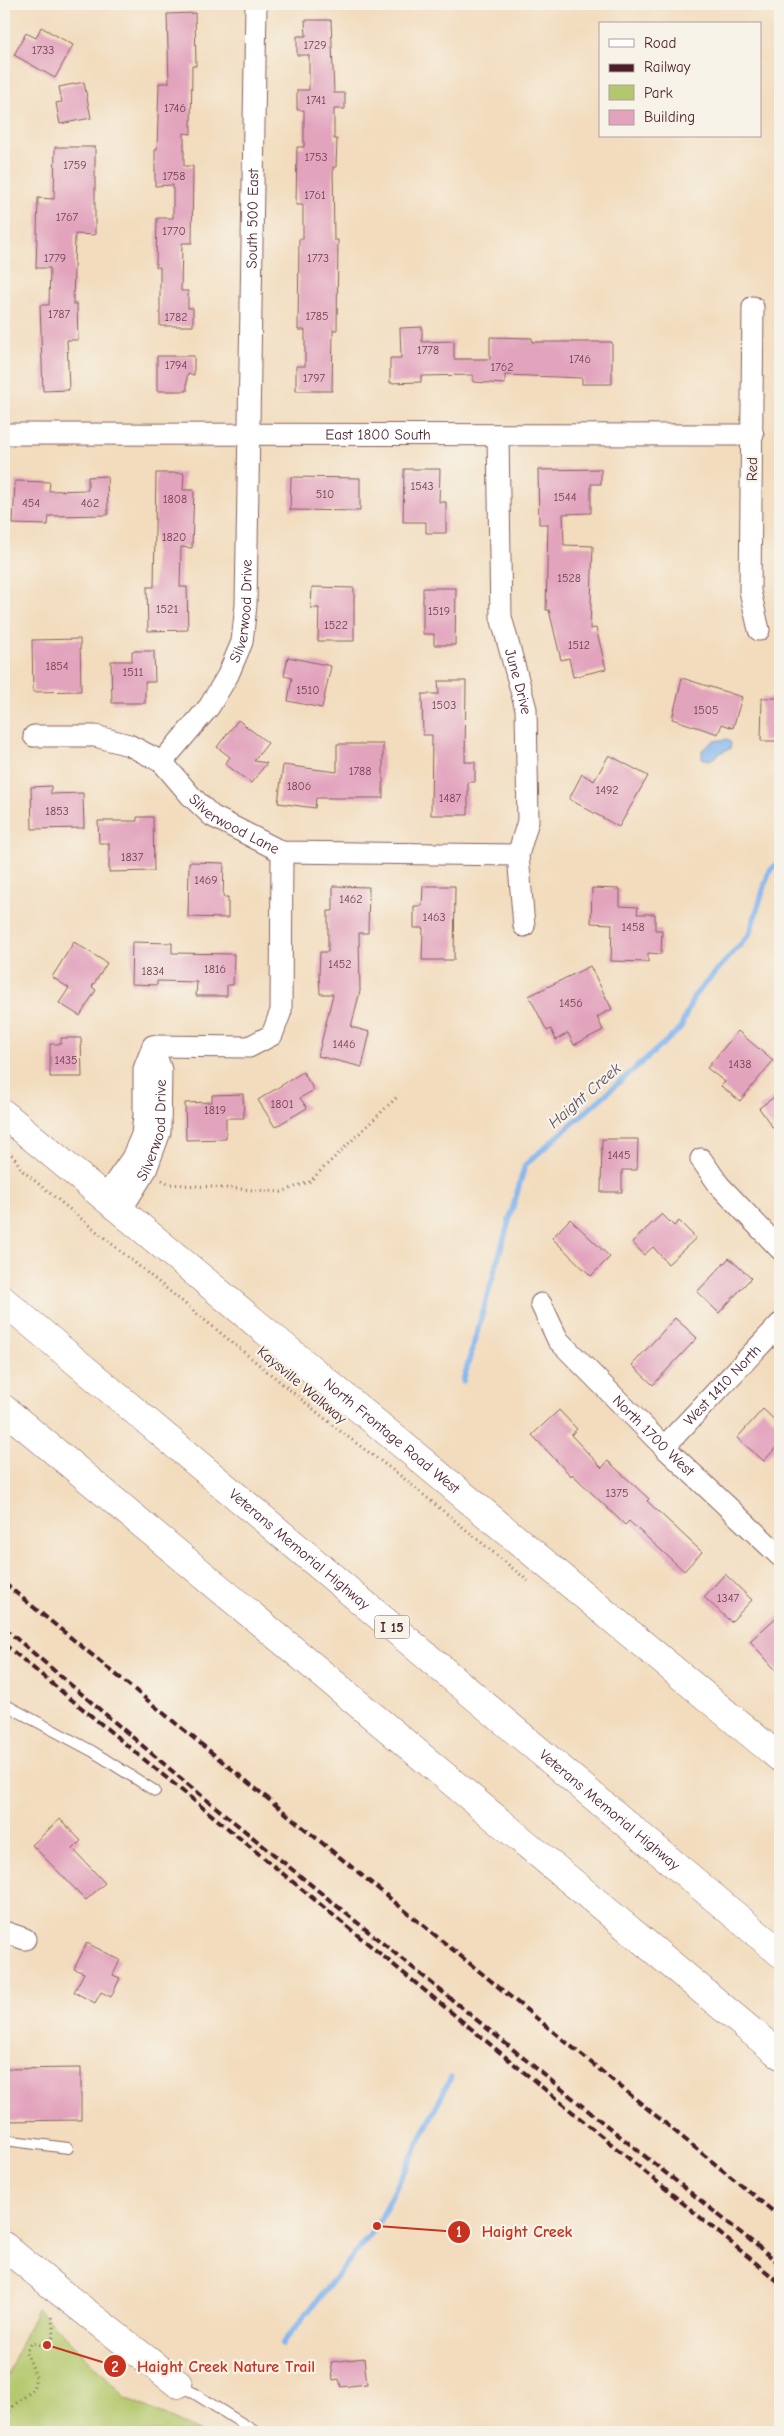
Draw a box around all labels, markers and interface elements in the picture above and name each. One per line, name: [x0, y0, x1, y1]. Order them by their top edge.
legend: [599, 22, 762, 138]
text: Road: [644, 34, 676, 52]
house number: 1729: [303, 38, 327, 52]
house number: 1733: [32, 43, 54, 57]
text: Railway: [644, 58, 691, 76]
text: Park: [644, 84, 673, 102]
house number: 1741: [306, 93, 326, 107]
house number: 1746: [164, 101, 186, 115]
text: Building: [644, 108, 695, 126]
house number: 1753: [304, 150, 328, 164]
house number: 1759: [63, 158, 87, 172]
street label: South 500 East: [243, 168, 262, 269]
house number: 1758: [162, 169, 186, 183]
house number: 1761: [304, 188, 326, 202]
house number: 1767: [56, 210, 79, 224]
house number: 1770: [162, 224, 186, 238]
house number: 1779: [44, 251, 66, 265]
house number: 1773: [307, 251, 329, 265]
house number: 1787: [48, 307, 70, 321]
house number: 1785: [305, 309, 329, 323]
house number: 1782: [165, 310, 187, 324]
house number: 1778: [417, 343, 439, 357]
house number: 1746: [569, 352, 591, 366]
house number: 1794: [165, 358, 187, 372]
house number: 1762: [490, 360, 514, 374]
house number: 1797: [303, 371, 326, 385]
street label: East 1800 South: [325, 425, 431, 444]
street label: Red: [743, 457, 761, 481]
house number: 1543: [410, 479, 434, 493]
house number: 510: [316, 487, 334, 501]
house number: 1544: [554, 490, 577, 504]
house number: 1808: [163, 492, 187, 506]
house number: 454: [22, 496, 40, 510]
house number: 462: [81, 496, 99, 510]
house number: 1820: [162, 530, 186, 544]
street label: Silverwood Drive: [225, 559, 256, 665]
house number: 1528: [557, 571, 581, 585]
house number: 1521: [156, 602, 178, 616]
house number: 1519: [428, 604, 450, 618]
house number: 1522: [324, 618, 348, 632]
house number: 1512: [568, 638, 590, 652]
street label: June Drive: [501, 647, 535, 715]
house number: 1854: [45, 659, 69, 673]
house number: 1511: [123, 665, 144, 679]
house number: 1510: [296, 683, 320, 697]
house number: 1503: [432, 698, 456, 712]
house number: 1505: [693, 703, 719, 717]
house number: 1788: [349, 764, 371, 778]
house number: 1806: [287, 779, 311, 793]
house number: 1492: [595, 783, 619, 797]
street label: Silverwood Lane: [185, 790, 283, 858]
house number: 1487: [439, 791, 462, 805]
house number: 1853: [45, 804, 69, 818]
house number: 1837: [121, 850, 144, 864]
house number: 1469: [194, 873, 218, 887]
house number: 1462: [339, 892, 363, 906]
house number: 1463: [422, 910, 446, 924]
house number: 1458: [621, 920, 645, 934]
house number: 1452: [328, 957, 352, 971]
house number: 1816: [204, 962, 226, 976]
house number: 1834: [142, 964, 165, 978]
house number: 1456: [559, 996, 583, 1010]
house number: 1446: [333, 1037, 355, 1051]
house number: 1435: [54, 1053, 78, 1067]
house number: 1438: [729, 1057, 751, 1071]
water label: Haight Creek: [545, 1059, 625, 1132]
street label: Silverwood Drive: [132, 1079, 170, 1184]
house number: 1801: [271, 1097, 294, 1111]
house number: 1819: [204, 1103, 226, 1117]
house number: 1445: [608, 1148, 630, 1162]
street label: West 1410 North: [680, 1341, 765, 1429]
street label: Kaysville Walkway: [254, 1342, 351, 1428]
street label: North Frontage Road West: [320, 1374, 464, 1498]
street label: North 1700 West: [609, 1391, 699, 1480]
street label: Veterans Memorial Highway: [225, 1485, 374, 1614]
house number: 1375: [605, 1486, 629, 1500]
house number: 1347: [717, 1591, 739, 1605]
road number: I 15: [374, 1615, 410, 1638]
street label: Veterans Memorial Highway: [536, 1746, 684, 1874]
callout: Haight Creek: [447, 2216, 582, 2247]
text: 1: [456, 2223, 462, 2241]
text: Haight Creek: [482, 2223, 573, 2241]
callout: Haight Creek Nature Trail: [102, 2351, 325, 2382]
text: 2: [111, 2358, 119, 2376]
text: Haight Creek Nature Trail: [137, 2358, 315, 2376]

